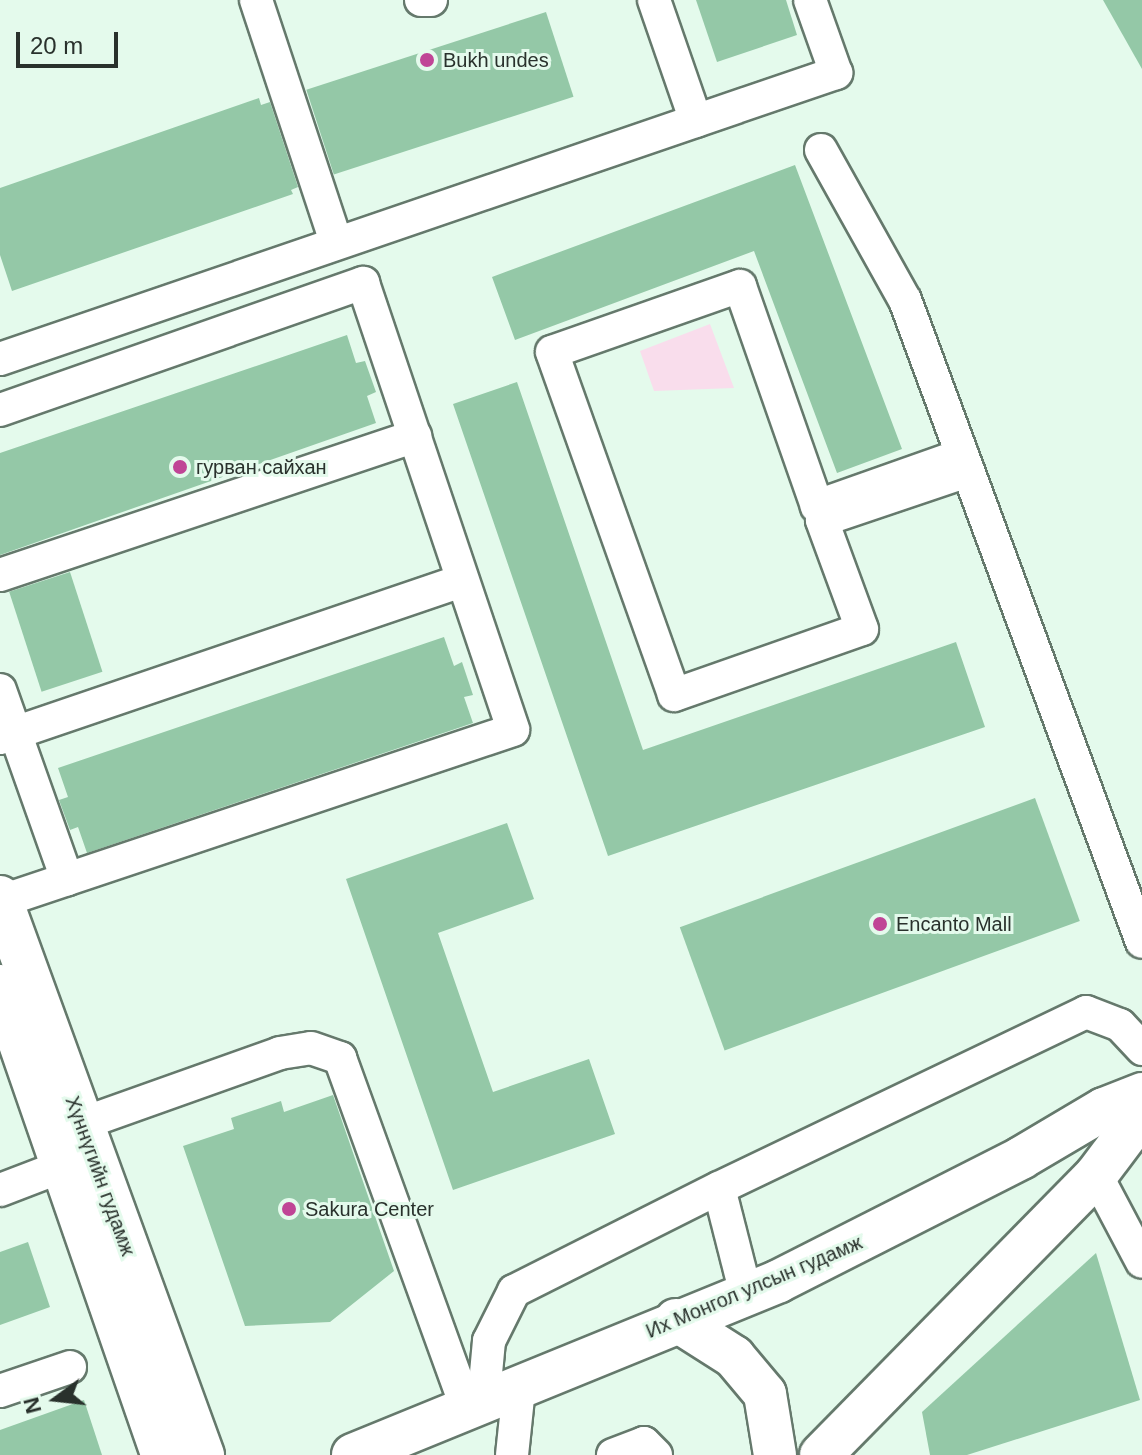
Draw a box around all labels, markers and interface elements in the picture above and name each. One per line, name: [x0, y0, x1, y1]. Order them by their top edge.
scale bar: [20, 16, 122, 66]
text: 20 m: [30, 32, 83, 59]
place label: Bukh undes: [443, 48, 549, 72]
marker: Bukh undes: [418, 51, 436, 69]
place label: гурван сайхан: [196, 455, 327, 479]
marker: гурван сайхан: [171, 458, 189, 476]
place label: Encanto Mall: [896, 912, 1012, 936]
marker: Encanto Mall: [871, 915, 889, 933]
street label: Хүннүгийн гудамж: [60, 1093, 140, 1259]
place label: Sakura Center: [305, 1197, 434, 1221]
marker: Sakura Center: [280, 1200, 298, 1218]
street label: Их Монгол улсын гудамж: [642, 1231, 866, 1343]
north arrow: [16, 1359, 96, 1439]
text: N: [18, 1394, 46, 1416]

